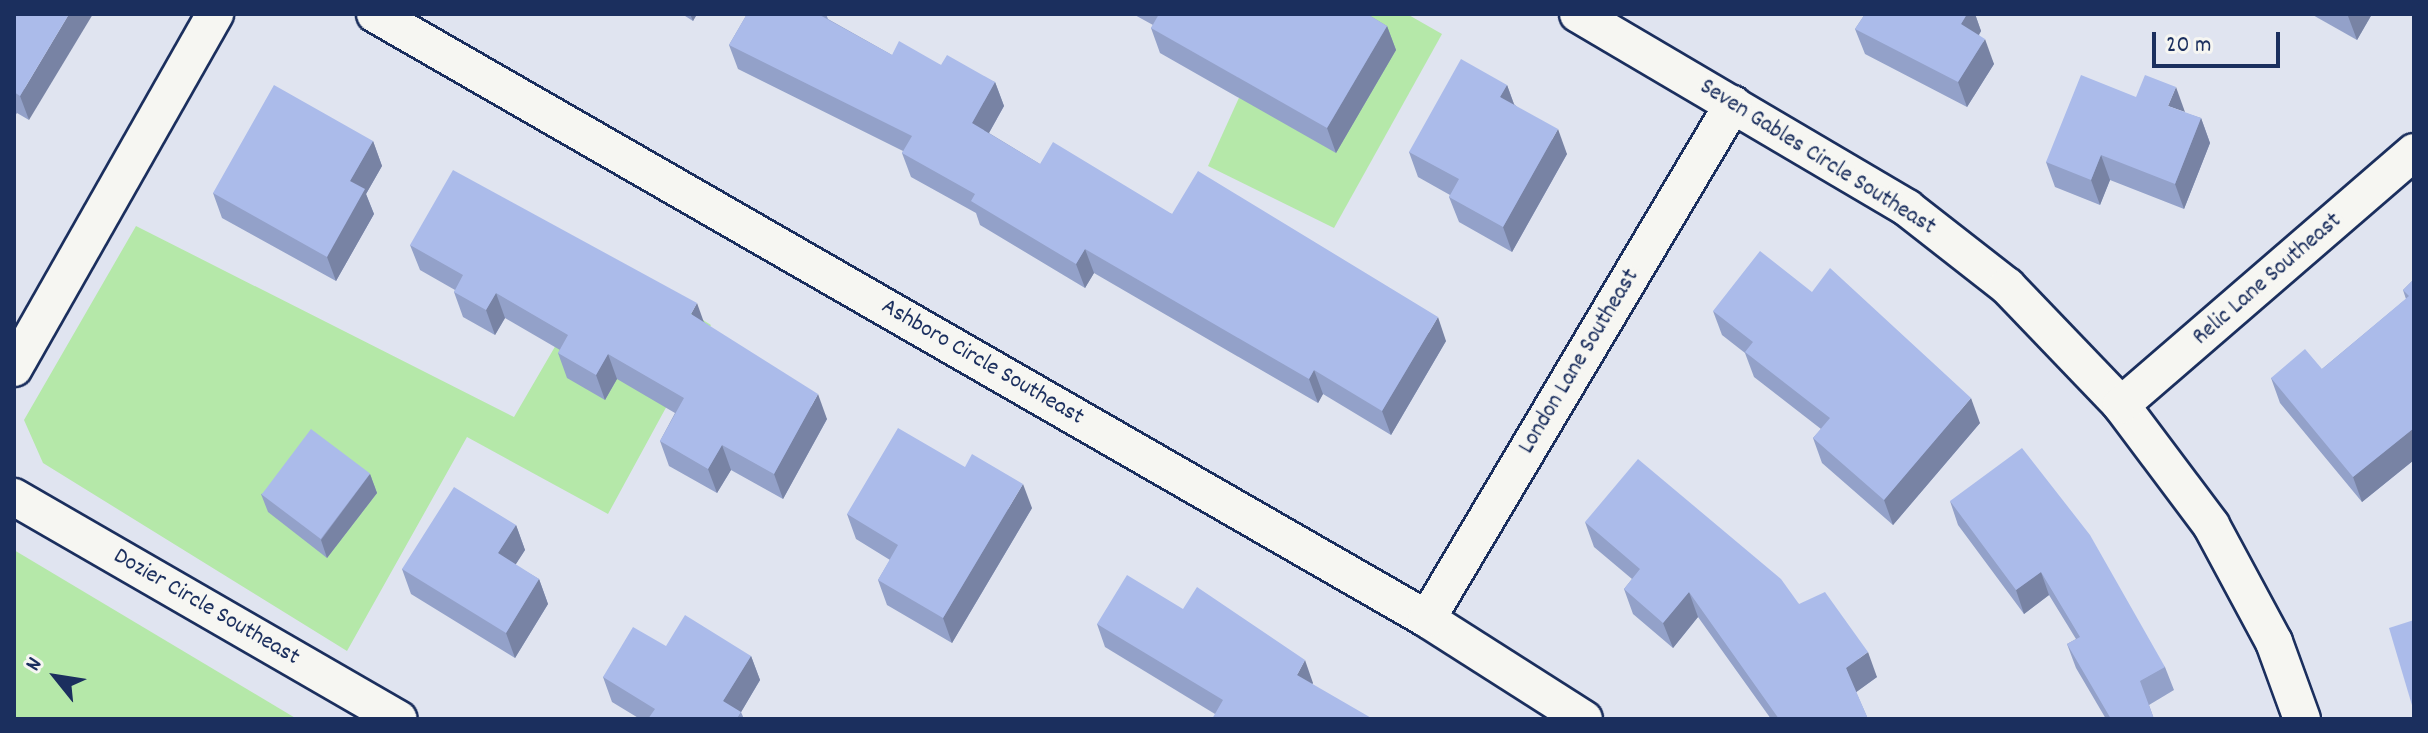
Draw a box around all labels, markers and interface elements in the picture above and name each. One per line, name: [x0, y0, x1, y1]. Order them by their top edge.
scale bar: [2156, 16, 2284, 66]
text: 20 m: [2166, 29, 2212, 63]
street label: Seven Gables Circle Southeast: [1694, 74, 1940, 242]
street label: Relic Lane Southeast: [2188, 207, 2348, 353]
street label: London Lane Southeast: [1513, 264, 1647, 460]
street label: Ashboro Circle Southeast: [876, 293, 1088, 433]
street label: Dozier Circle Southeast: [108, 543, 304, 673]
north arrow: [16, 637, 96, 717]
text: N: [19, 652, 51, 677]

